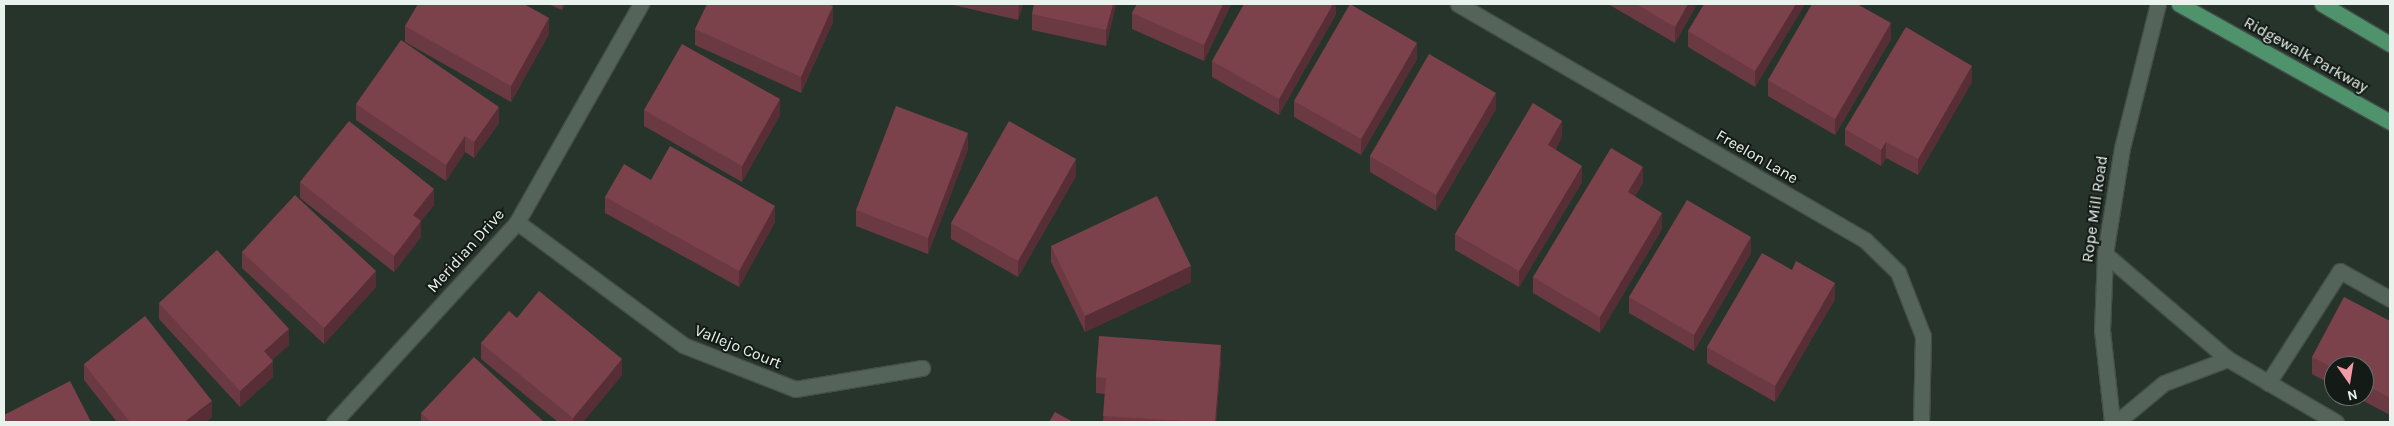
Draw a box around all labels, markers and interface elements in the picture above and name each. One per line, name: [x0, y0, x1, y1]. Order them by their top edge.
street label: Ridgewalk Parkway: [2240, 13, 2372, 97]
street label: Freelon Lane: [1713, 126, 1801, 188]
street label: Rope Mill Road: [2078, 154, 2112, 264]
street label: Meridian Drive: [423, 205, 509, 297]
street label: Vallejo Court: [692, 321, 784, 373]
north arrow: [2324, 356, 2374, 406]
text: N: [2345, 386, 2359, 405]

